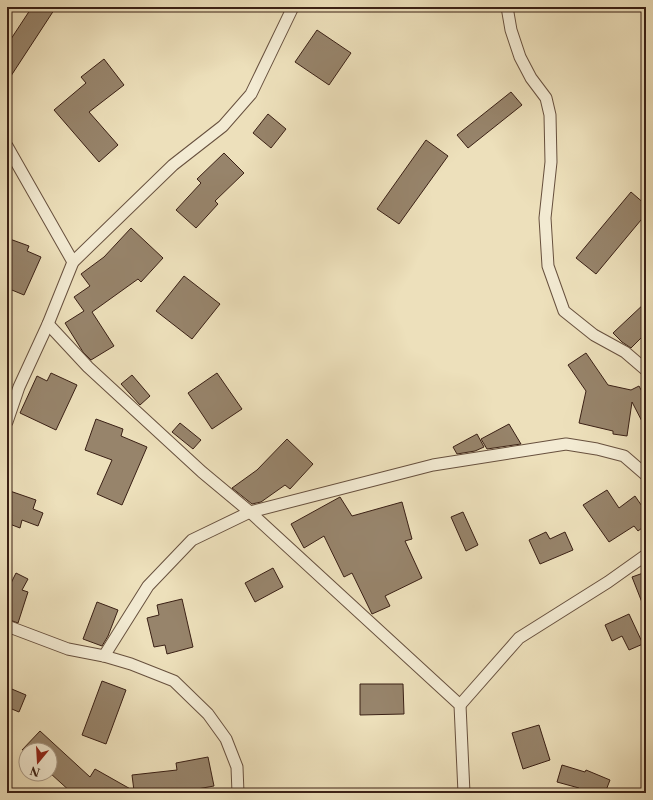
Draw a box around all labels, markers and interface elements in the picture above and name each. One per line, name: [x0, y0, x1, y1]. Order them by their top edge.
north arrow: [18, 742, 58, 782]
text: N: [28, 763, 42, 780]

